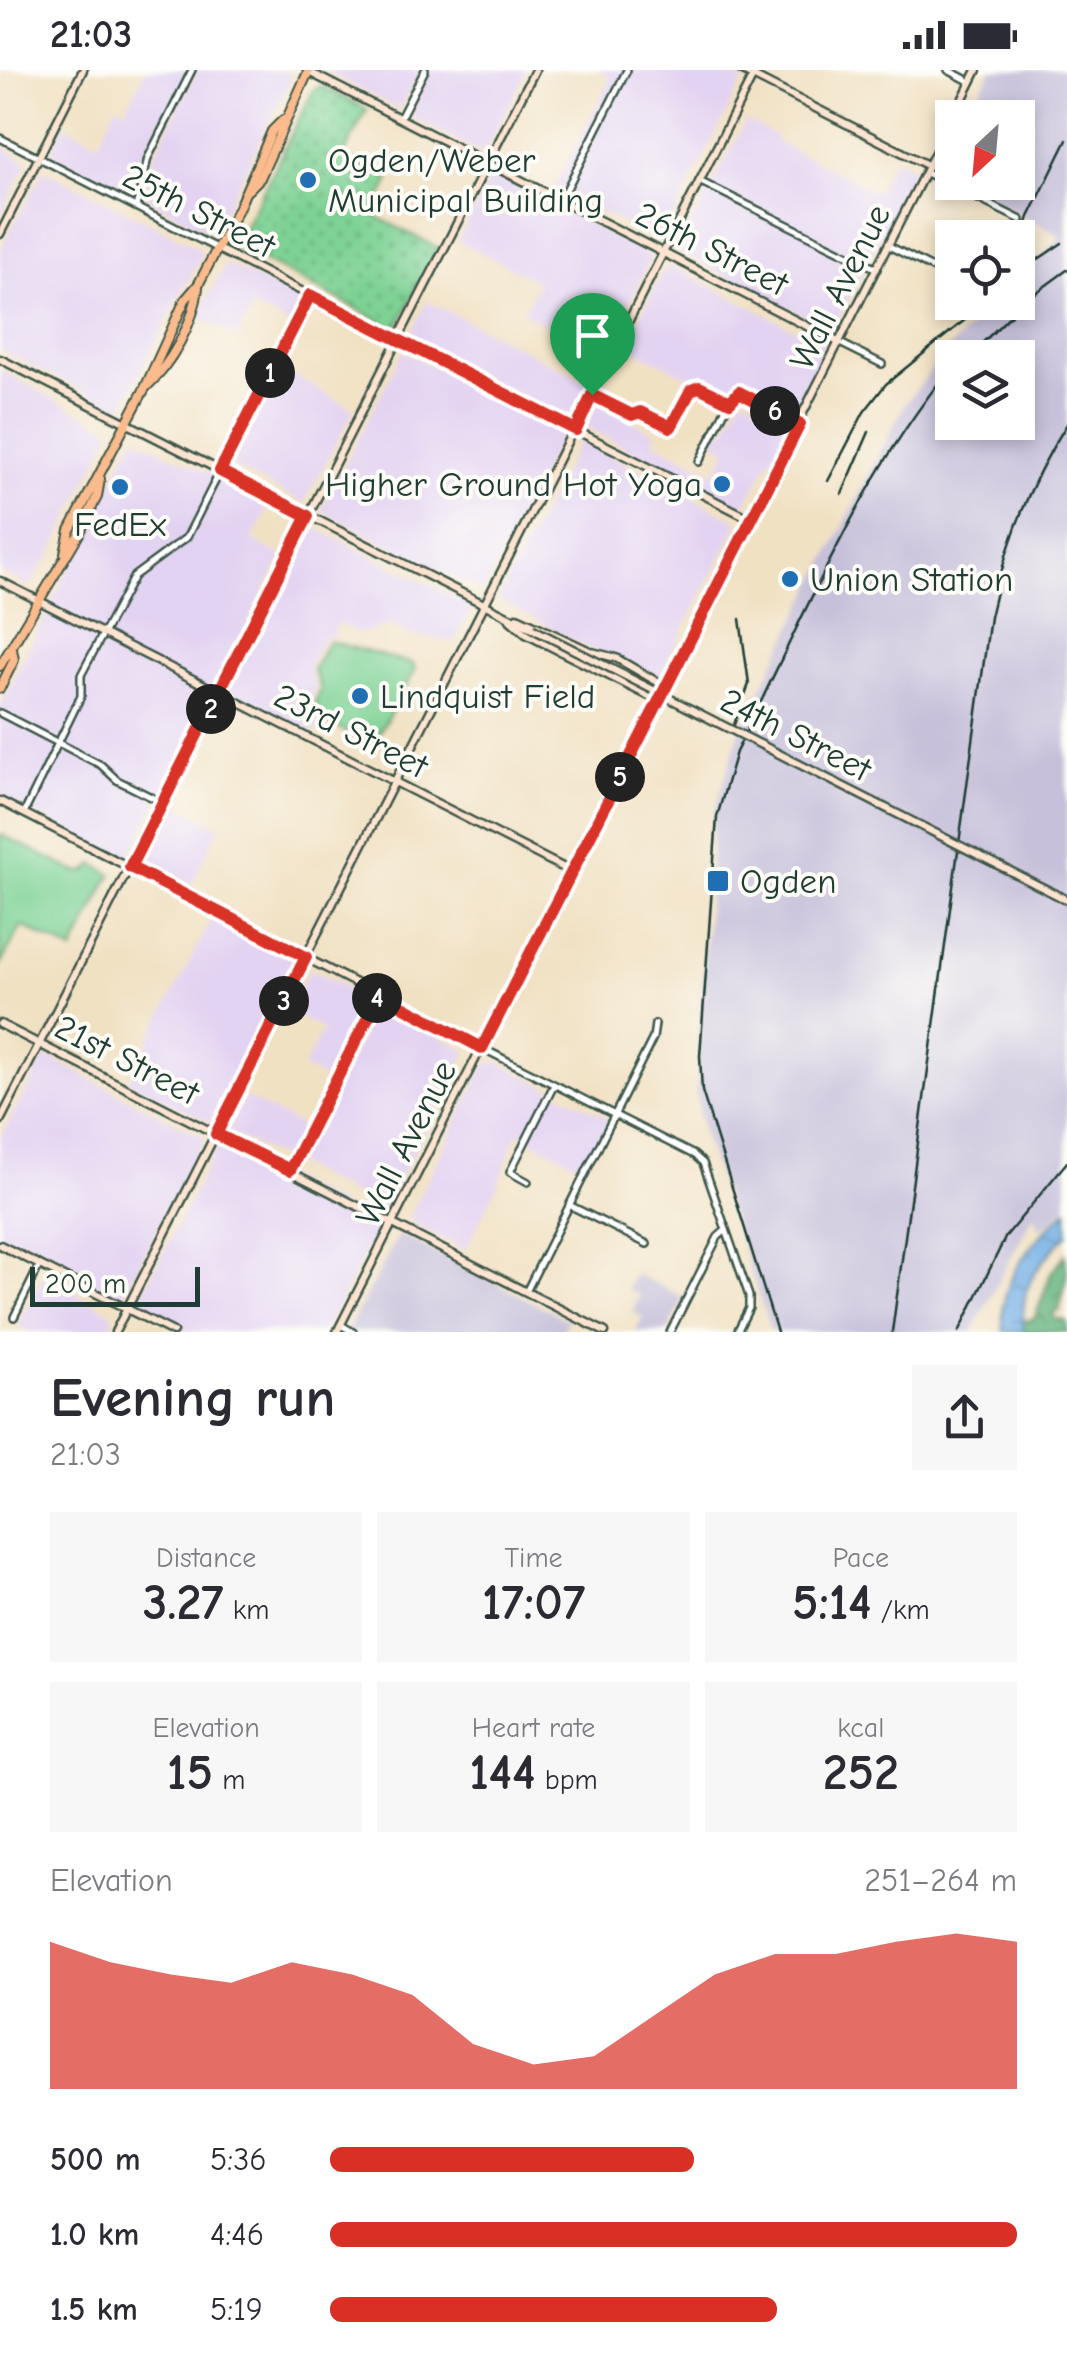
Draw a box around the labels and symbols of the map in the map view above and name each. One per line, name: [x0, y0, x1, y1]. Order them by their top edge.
north arrow: [935, 100, 1035, 200]
place label: Ogden/Weber Municipal Building: [328, 140, 603, 221]
street label: 25th Street: [116, 155, 283, 267]
marker: Ogden/Weber Municipal Building: [297, 169, 319, 191]
street label: 26th Street: [629, 193, 796, 305]
street label: Wall Avenue: [781, 198, 899, 376]
pin: [550, 293, 635, 396]
pin: 1: [245, 348, 295, 398]
pin: 6: [750, 386, 800, 436]
place label: Higher Ground Hot Yoga: [325, 464, 702, 505]
marker: Higher Ground Hot Yoga: [711, 473, 733, 495]
marker: FedEx: [109, 476, 131, 498]
place label: FedEx: [74, 504, 166, 545]
place label: Union Station: [810, 559, 1013, 600]
marker: Union Station: [779, 568, 801, 590]
street label: 23rd Street: [267, 675, 435, 788]
place label: Lindquist Field: [380, 676, 595, 717]
street label: 24th Street: [714, 680, 879, 791]
pin: 2: [186, 684, 236, 734]
marker: Lindquist Field: [349, 685, 371, 707]
pin: 5: [595, 752, 645, 802]
place label: Ogden: [740, 861, 837, 902]
marker: Ogden: [705, 868, 731, 894]
pin: 4: [352, 973, 402, 1023]
pin: 3: [259, 976, 309, 1026]
street label: 21st Street: [48, 1006, 207, 1114]
street label: Wall Avenue: [347, 1054, 465, 1232]
scale bar: [30, 1262, 200, 1306]

